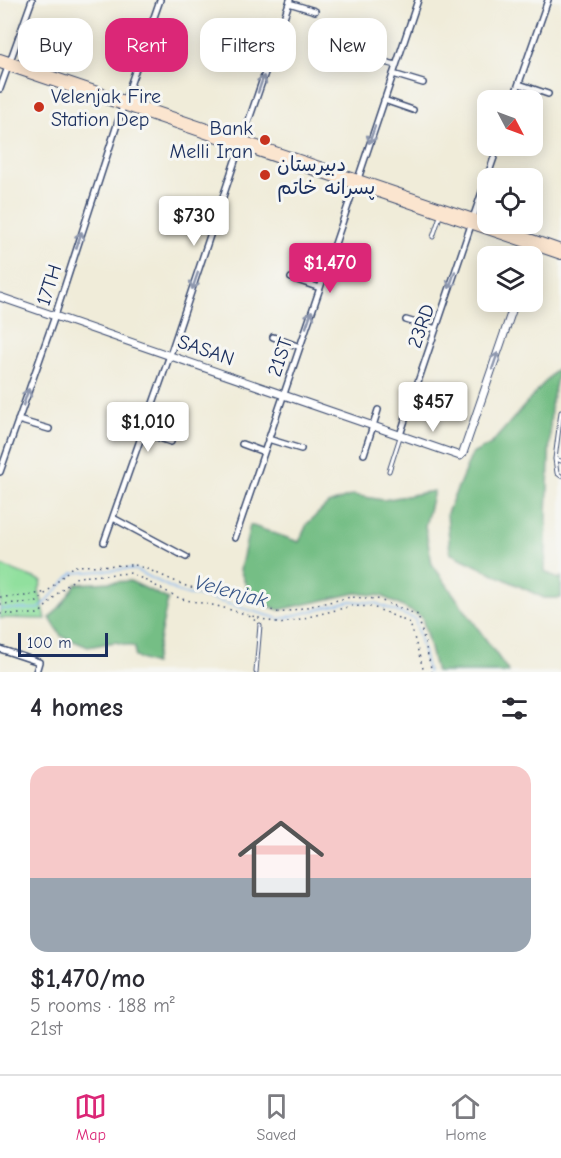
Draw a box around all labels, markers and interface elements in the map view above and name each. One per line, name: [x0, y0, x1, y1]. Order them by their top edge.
chip: Buy: [18, 18, 93, 72]
chip: Rent: [105, 18, 188, 72]
chip: Filters: [200, 18, 296, 72]
chip: New: [308, 18, 387, 72]
one-way arrow: [257, 75, 268, 94]
place label: Velenjak Fire Station Dep: [51, 85, 161, 131]
north arrow: [477, 90, 543, 156]
map controls: [477, 90, 543, 312]
marker: Velenjak Fire Station Dep: [32, 100, 46, 114]
place label: Bank Melli Iran: [169, 117, 253, 163]
one-way arrow: [366, 125, 377, 144]
marker: Bank Melli Iran: [258, 133, 272, 147]
place label: دبیرستان پسرانه خاتم: [277, 153, 375, 202]
marker: دبیرستان پسرانه خاتم: [258, 168, 272, 182]
button: locate: [477, 168, 543, 234]
pin: $730: [158, 196, 230, 247]
text: $730: [173, 204, 215, 227]
one-way arrow: [75, 231, 86, 250]
pin: $1,470: [281, 243, 379, 294]
button: layers: [477, 246, 543, 312]
text: $1,470: [303, 251, 357, 274]
street label: 17TH: [32, 261, 66, 309]
one-way arrow: [446, 270, 457, 289]
one-way arrow: [188, 271, 199, 290]
street label: 23RD: [403, 301, 439, 351]
one-way arrow: [304, 310, 315, 329]
street label: SASAN: [175, 330, 237, 370]
street label: 21ST: [263, 334, 298, 380]
one-way arrow: [491, 352, 502, 371]
pin: $457: [397, 382, 469, 433]
one-way arrow: [22, 388, 33, 407]
text: $457: [412, 390, 454, 413]
pin: $1,010: [99, 402, 197, 453]
text: $1,010: [121, 410, 175, 433]
water label: Velenjak: [192, 570, 271, 612]
scale bar: [18, 630, 108, 658]
text: 100 m: [27, 634, 71, 652]
icon: filters: [498, 692, 531, 725]
text: 4 homes: [30, 693, 123, 723]
icon: home: [227, 805, 335, 913]
text: $1,470/mo: [30, 964, 145, 994]
text: 5 rooms · 188 m²: [30, 994, 175, 1017]
text: 21st: [30, 1017, 62, 1040]
tab: Map: [74, 1090, 107, 1144]
tab: Saved: [256, 1090, 296, 1144]
tab: Home: [445, 1090, 487, 1144]

